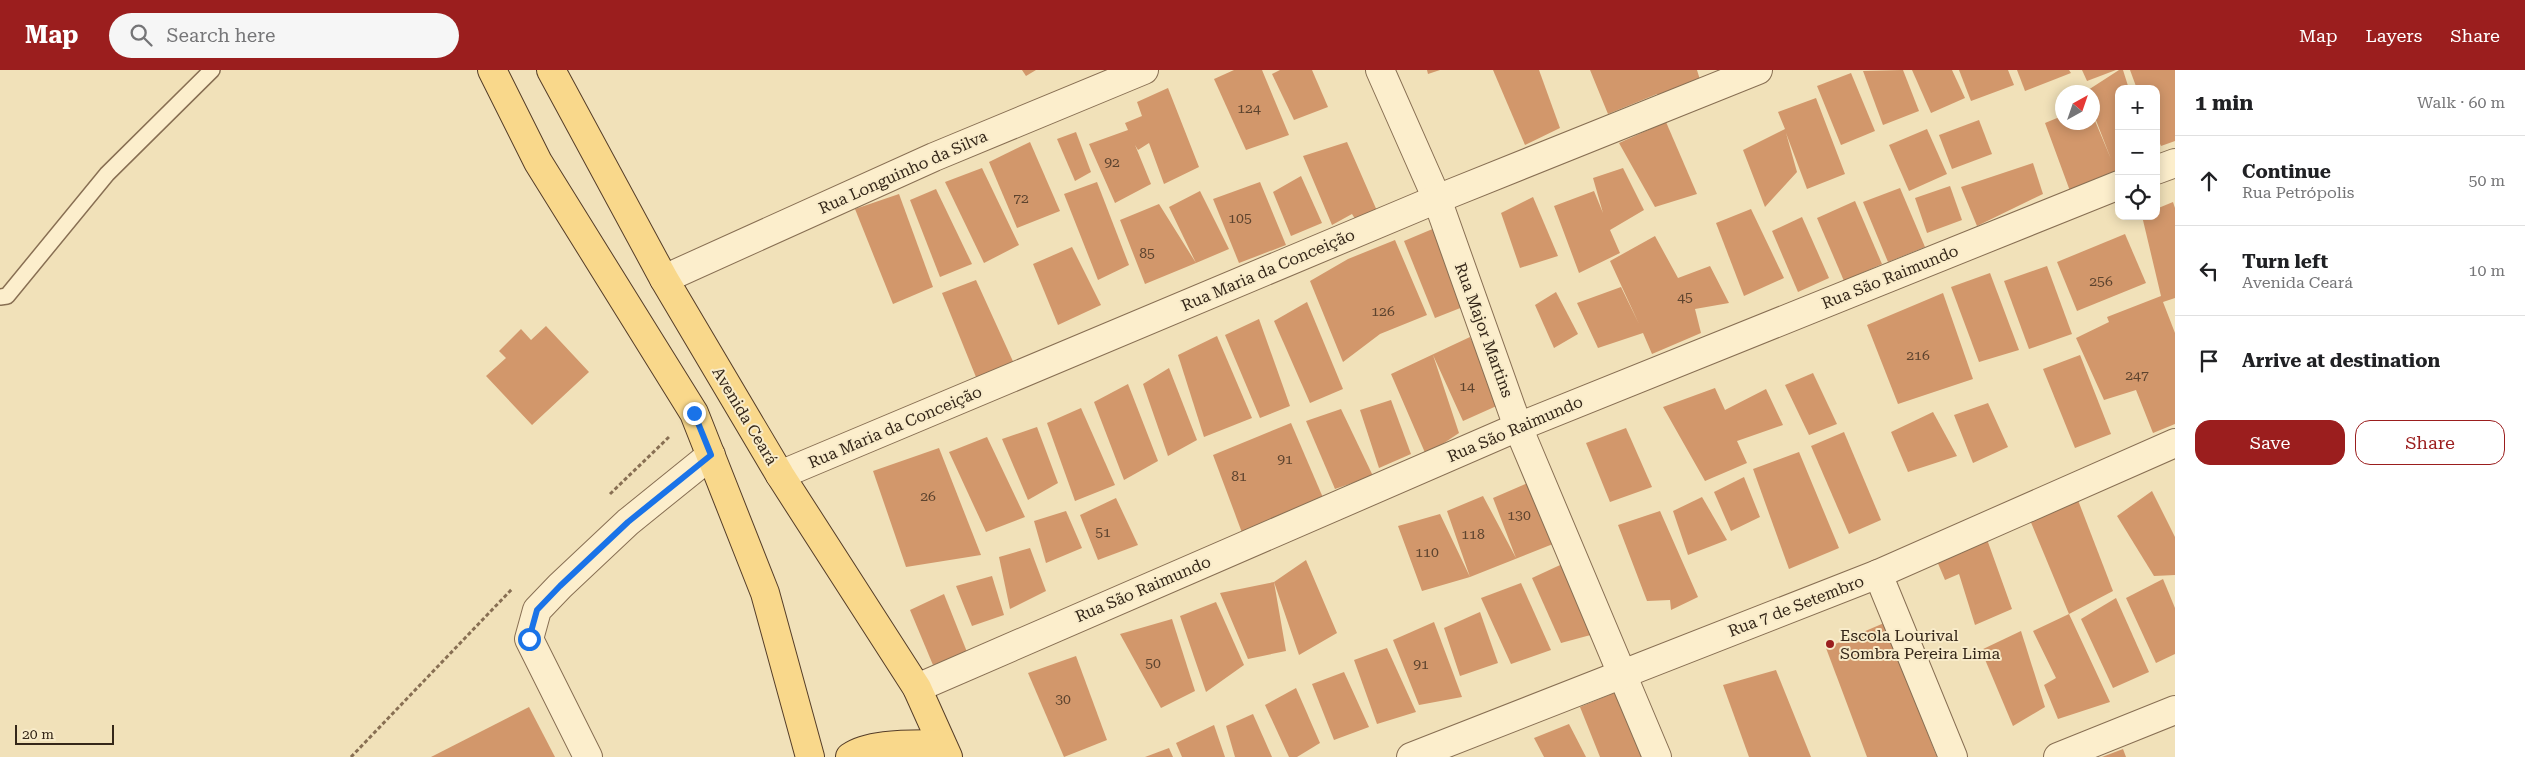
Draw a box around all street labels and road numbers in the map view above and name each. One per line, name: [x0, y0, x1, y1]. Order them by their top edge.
street label: Rua Longuinho da Silva: [816, 126, 991, 218]
street label: Rua Maria da Conceição: [1178, 225, 1358, 315]
street label: Rua São Raimundo: [1819, 241, 1961, 313]
street label: Rua Major Martins: [1451, 260, 1517, 400]
street label: Avenida Ceará: [708, 364, 782, 469]
street label: Rua Maria da Conceição: [805, 382, 985, 472]
street label: Rua São Raimundo: [1444, 392, 1586, 466]
street label: Rua São Raimundo: [1072, 552, 1214, 626]
street label: Rua 7 de Setembro: [1725, 571, 1867, 641]

